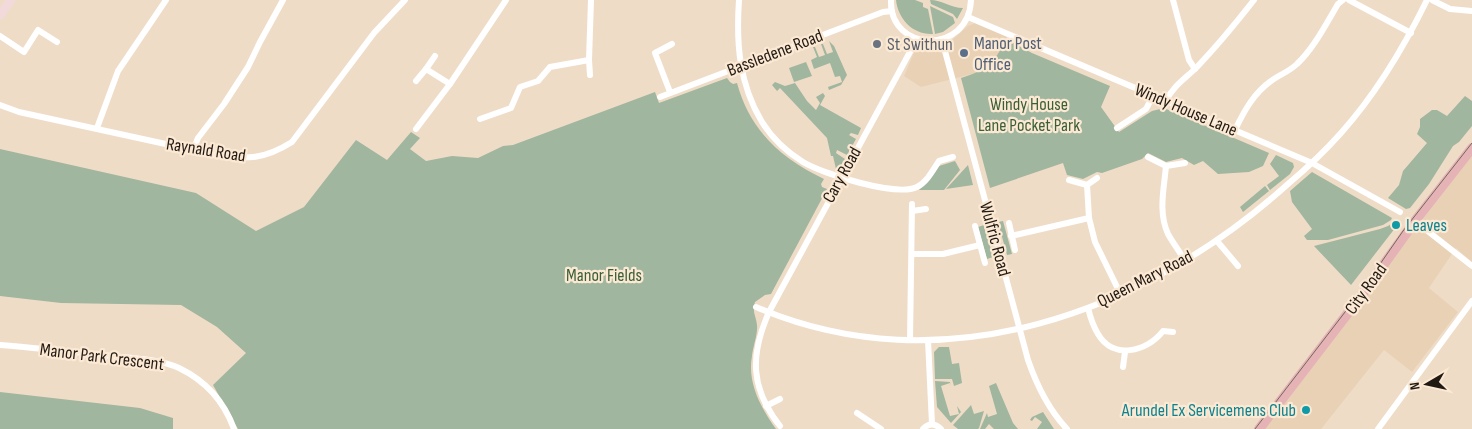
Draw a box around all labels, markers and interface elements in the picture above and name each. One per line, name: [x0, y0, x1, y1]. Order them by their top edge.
street label: Bassledene Road: [724, 25, 826, 81]
place label: Manor Post Office: [974, 33, 1042, 75]
place label: St Swithun: [887, 34, 953, 55]
marker: St Swithun: [871, 38, 883, 50]
marker: Manor Post Office: [958, 47, 970, 59]
street label: Windy House Lane: [1132, 79, 1240, 141]
park label: Windy House Lane Pocket Park: [978, 94, 1080, 136]
street label: Raynald Road: [165, 133, 247, 167]
street label: Cary Road: [818, 143, 866, 207]
street label: Wulfric Road: [975, 199, 1015, 279]
place label: Leaves: [1406, 215, 1447, 236]
marker: Leaves: [1390, 219, 1402, 231]
street label: Queen Mary Road: [1094, 246, 1196, 312]
street label: City Road: [1341, 260, 1391, 318]
park label: Manor Fields: [566, 265, 642, 286]
street label: Manor Park Crescent: [39, 339, 166, 375]
north arrow: [1402, 359, 1452, 409]
text: N: [1406, 381, 1424, 391]
place label: Arundel Ex Servicemens Club: [1121, 400, 1296, 421]
marker: Arundel Ex Servicemens Club: [1300, 404, 1312, 416]

